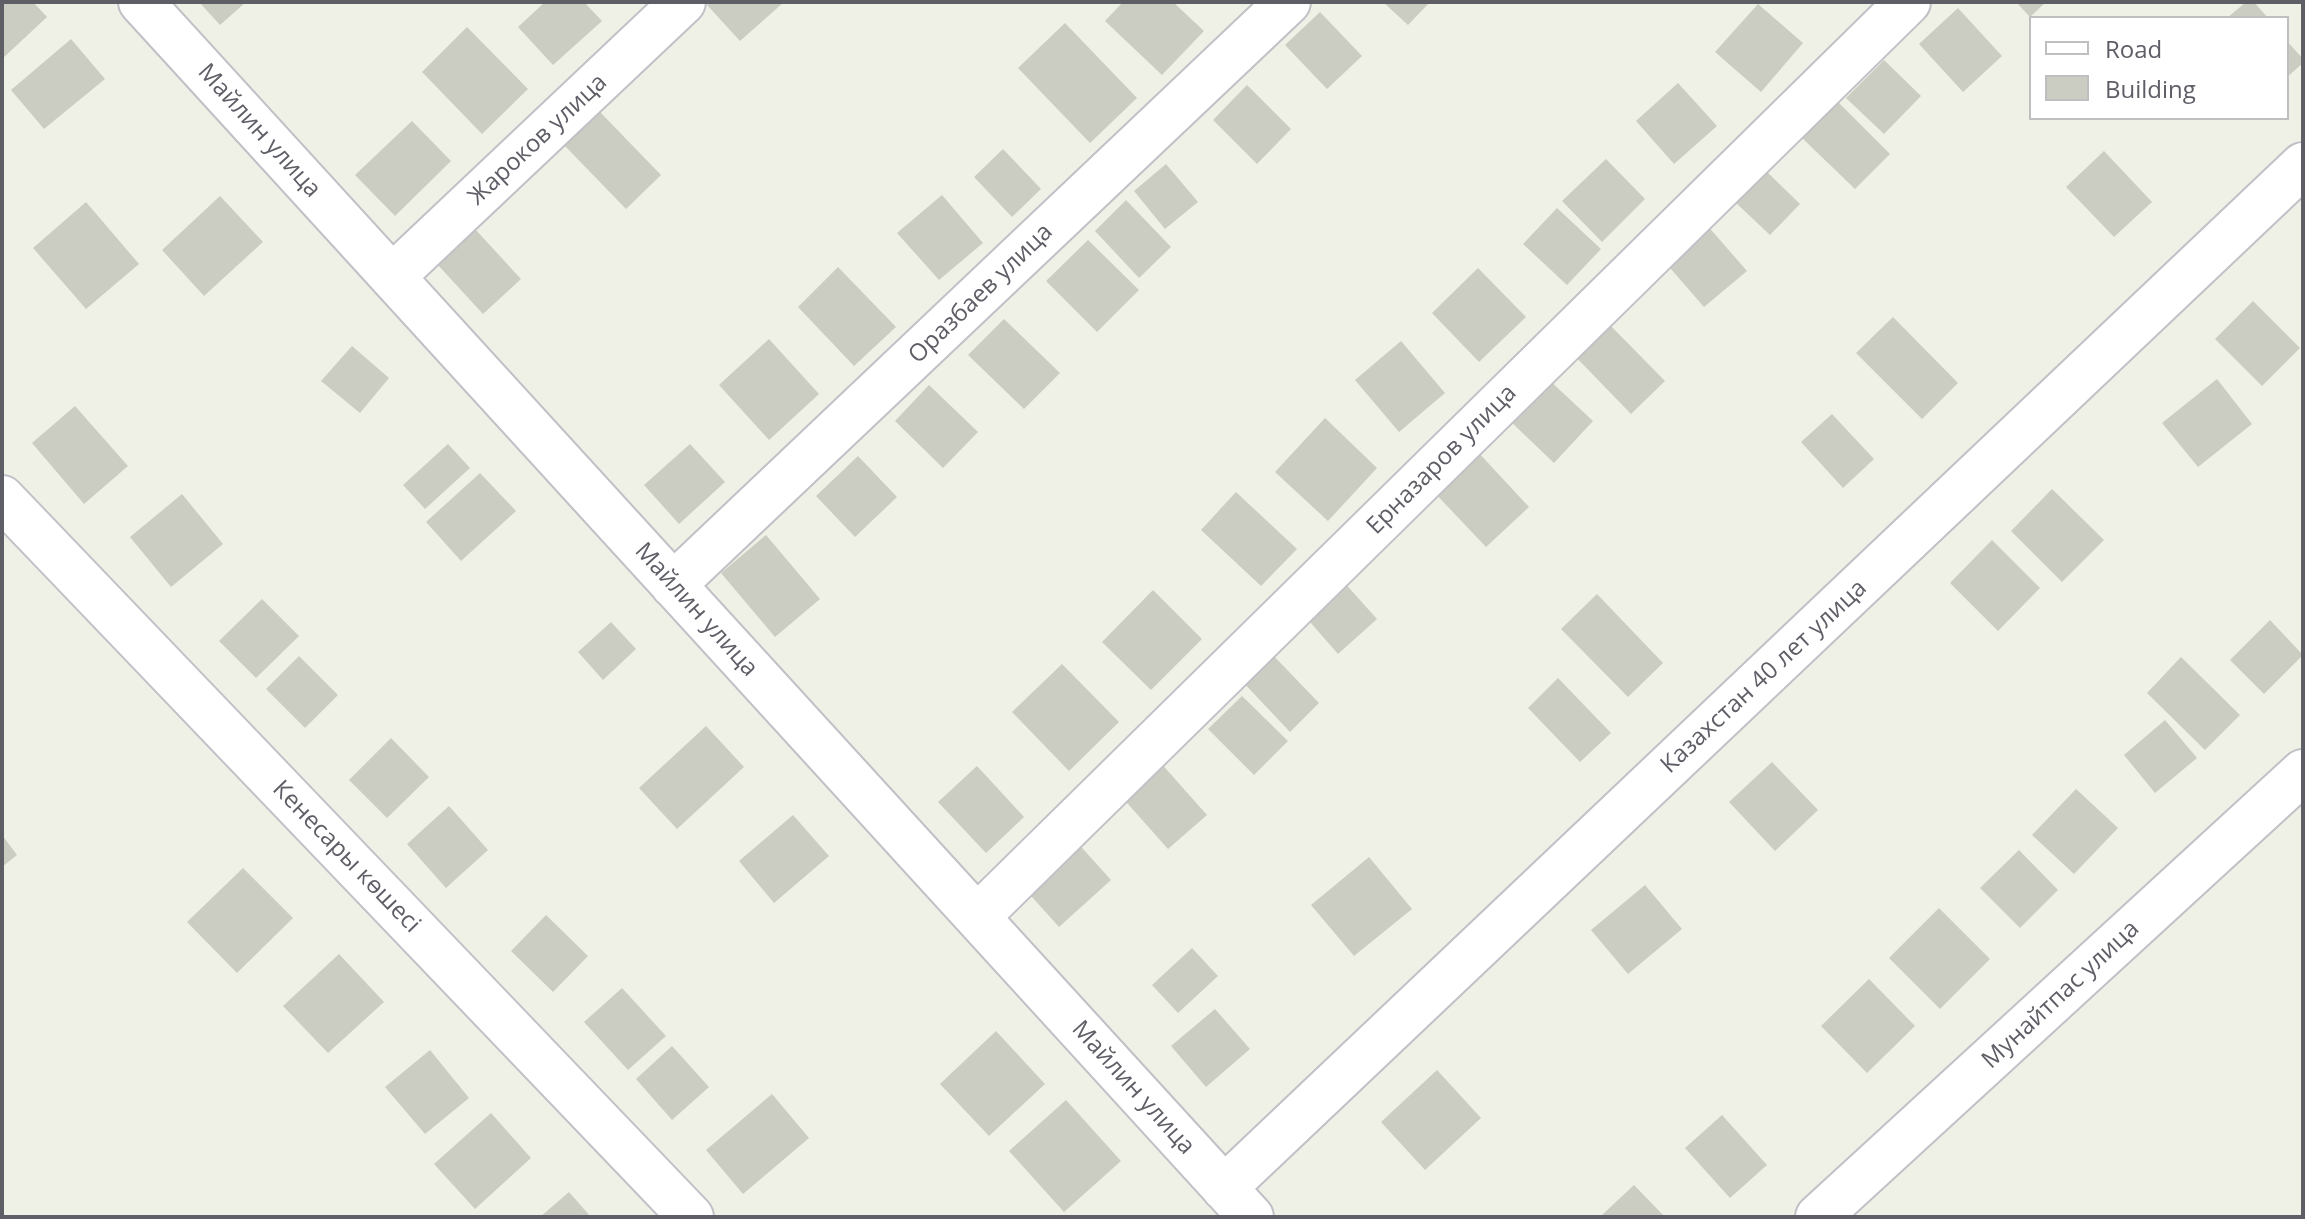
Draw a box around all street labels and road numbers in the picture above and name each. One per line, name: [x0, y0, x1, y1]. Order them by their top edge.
street label: Майлин улица: [191, 58, 327, 204]
street label: Жароков улица: [463, 68, 613, 212]
street label: Оразбаев улица: [903, 218, 1059, 370]
street label: Ерназаров улица: [1361, 379, 1523, 541]
street label: Майлин улица: [628, 537, 764, 683]
street label: Казахстан 40 лет улица: [1655, 574, 1873, 780]
street label: Кенесары көшесі: [266, 775, 426, 939]
street label: Мунайтпас улица: [1977, 915, 2145, 1075]
street label: Майлин улица: [1065, 1015, 1201, 1161]

